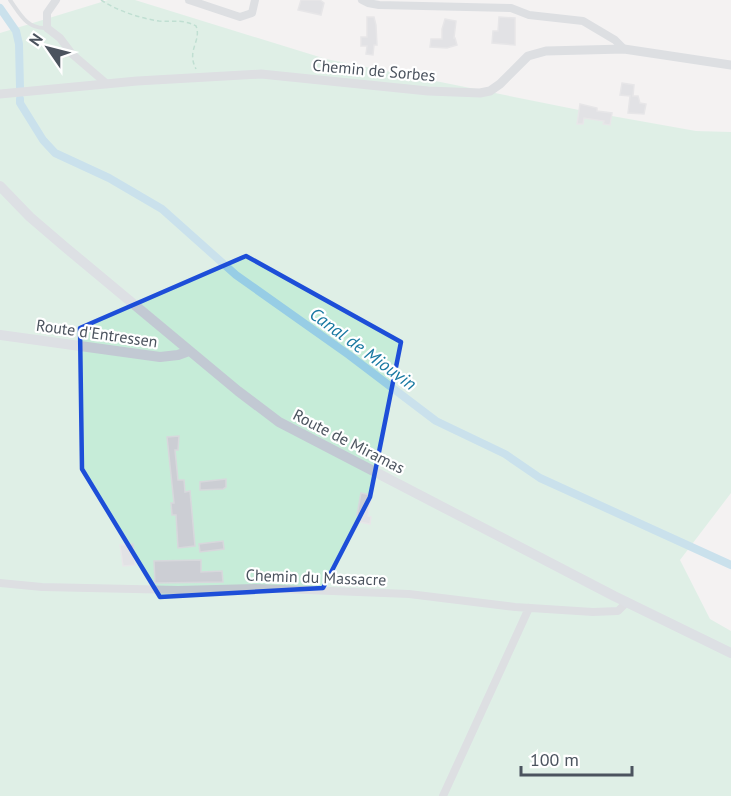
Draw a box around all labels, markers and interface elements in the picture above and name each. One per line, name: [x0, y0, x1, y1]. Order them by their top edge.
north arrow: [18, 18, 78, 78]
text: N: [25, 29, 47, 49]
street label: Chemin de Sorbes: [312, 55, 437, 85]
water label: Canal de Miouvin: [305, 302, 421, 395]
street label: Route d'Entressen: [35, 315, 159, 351]
street label: Route de Miramas: [290, 404, 408, 478]
street label: Chemin du Massacre: [245, 565, 387, 589]
scale bar: [521, 739, 632, 777]
text: 100 m: [530, 748, 579, 771]

